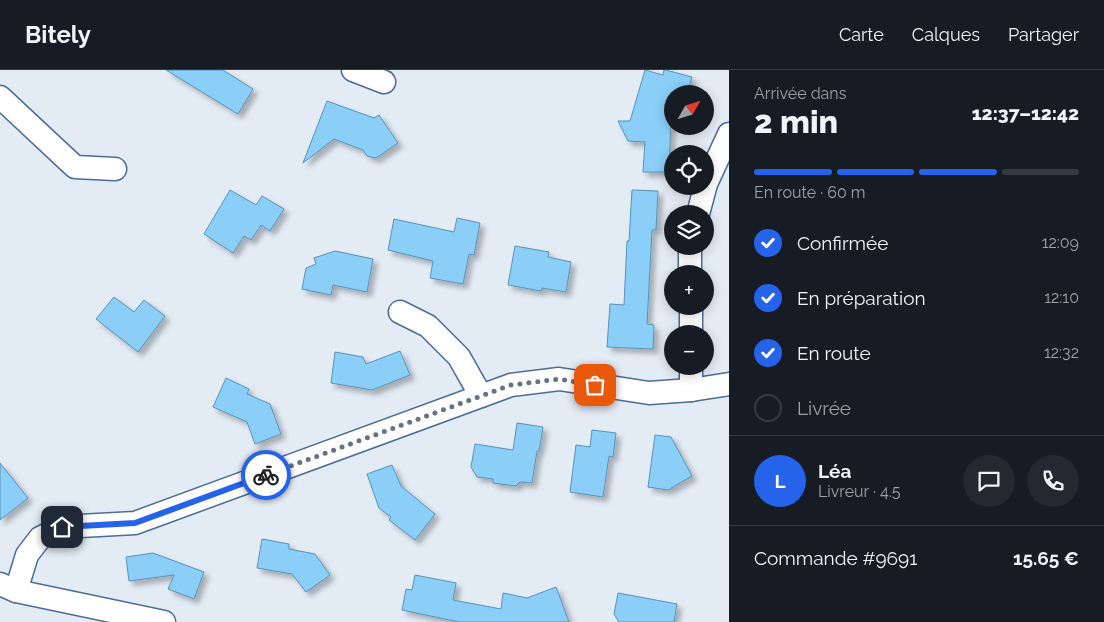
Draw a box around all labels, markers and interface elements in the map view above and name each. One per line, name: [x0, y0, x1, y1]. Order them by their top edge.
text: Bitely: [25, 20, 91, 49]
text: Carte: [839, 24, 884, 45]
text: Calques: [912, 24, 980, 45]
text: Partager: [1008, 24, 1079, 45]
text: Arrivée dans: [754, 84, 846, 103]
north arrow: [664, 85, 714, 135]
map controls: [664, 85, 714, 375]
text: 12:37–12:42: [972, 102, 1079, 124]
text: 2 min: [754, 103, 838, 140]
button: locate: [664, 145, 714, 195]
text: En route · 60 m: [754, 183, 865, 202]
button: layers: [664, 205, 714, 255]
icon: check: [754, 229, 782, 257]
text: Confirmée: [797, 232, 888, 254]
text: 12:09: [1042, 233, 1079, 252]
button: +: [664, 265, 714, 315]
icon: check: [754, 284, 782, 312]
text: En préparation: [797, 287, 926, 309]
text: 12:10: [1044, 288, 1079, 307]
button: −: [664, 325, 714, 375]
icon: check: [754, 339, 782, 367]
text: En route: [797, 342, 871, 364]
text: 12:32: [1044, 343, 1079, 362]
pin: [574, 364, 616, 406]
icon: bag: [581, 371, 609, 399]
text: Livrée: [797, 397, 851, 419]
courier: [241, 450, 291, 500]
button: chat: [963, 455, 1015, 507]
button: phone: [1027, 455, 1079, 507]
text: Léa: [818, 460, 851, 482]
icon: bike: [252, 461, 280, 489]
text: L: [774, 470, 786, 492]
text: Livreur · 4.5: [818, 482, 901, 501]
pin: [41, 506, 83, 548]
icon: home: [48, 513, 76, 541]
text: Commande #9691: [754, 547, 917, 569]
text: 15.65 €: [1013, 547, 1079, 569]

